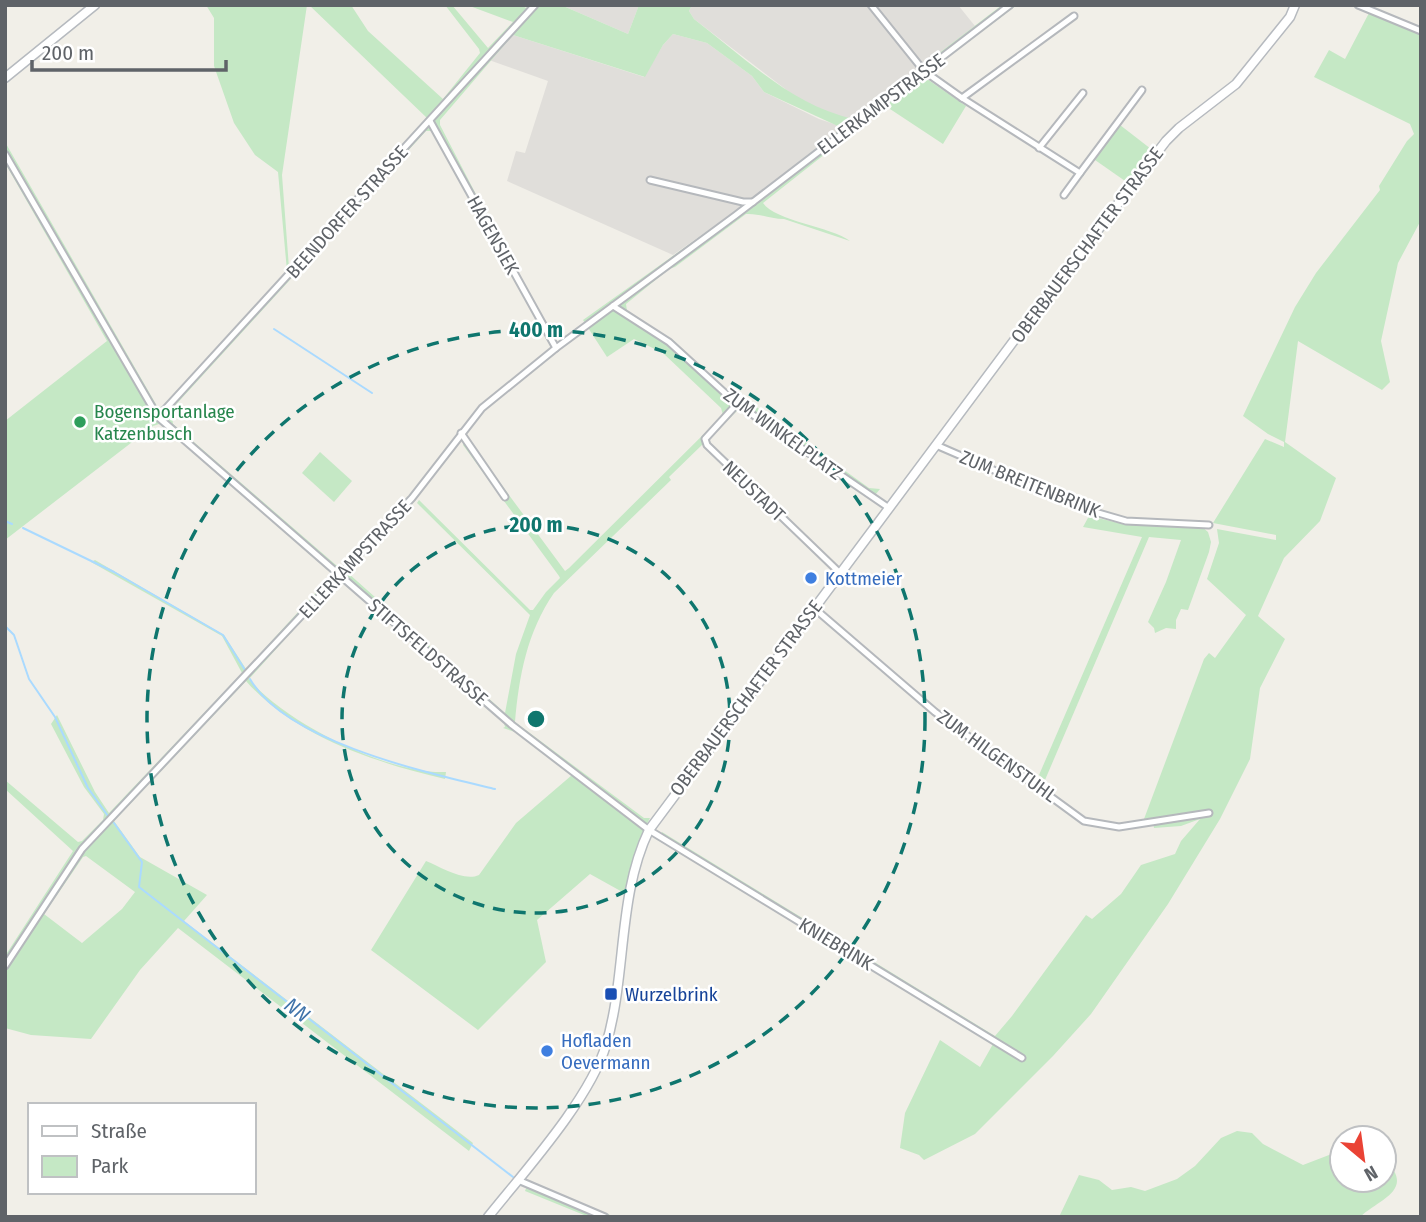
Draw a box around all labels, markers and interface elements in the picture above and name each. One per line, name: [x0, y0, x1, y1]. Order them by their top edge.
scale bar: [32, 28, 226, 72]
text: 200 m: [42, 40, 94, 66]
street label: ELLERKAMPSTRASSE: [813, 48, 949, 159]
street label: BEENDORFER STRASSE: [281, 141, 413, 283]
street label: OBERBAUERSCHAFTER STRASSE: [1006, 143, 1168, 347]
street label: HAGENSIEK: [462, 192, 524, 279]
text: 400 m: [509, 317, 563, 343]
street label: ZUM WINKELPLATZ: [719, 383, 847, 485]
place label: Bogensportanlage Katzenbusch: [94, 400, 235, 445]
marker: Bogensportanlage Katzenbusch: [72, 414, 88, 430]
street label: ZUM BREITENBRINK: [957, 445, 1104, 523]
street label: NEUSTADT: [718, 456, 790, 526]
street label: ELLERKAMPSTRASSE: [294, 495, 416, 623]
text: 200 m: [508, 512, 563, 538]
place label: Kottmeier: [825, 567, 902, 590]
marker: Kottmeier: [803, 570, 819, 586]
street label: STIFTSFELDSTRASSE: [363, 594, 493, 710]
street label: OBERBAUERSCHAFTER STRASSE: [665, 596, 827, 800]
street label: ZUM HILGENSTUHL: [933, 705, 1062, 807]
centre of rings: [524, 707, 548, 731]
street label: KNIEBRINK: [795, 913, 878, 976]
place label: Wurzelbrink: [625, 983, 718, 1006]
marker: Wurzelbrink: [603, 986, 619, 1002]
water label: NN: [279, 992, 315, 1028]
place label: Hofladen Oevermann: [561, 1029, 651, 1074]
marker: Hofladen Oevermann: [539, 1043, 555, 1059]
legend: [28, 1103, 256, 1194]
text: Straße: [91, 1118, 147, 1144]
north arrow: [1328, 1124, 1398, 1194]
text: Park: [91, 1153, 129, 1179]
text: N: [1360, 1161, 1382, 1186]

